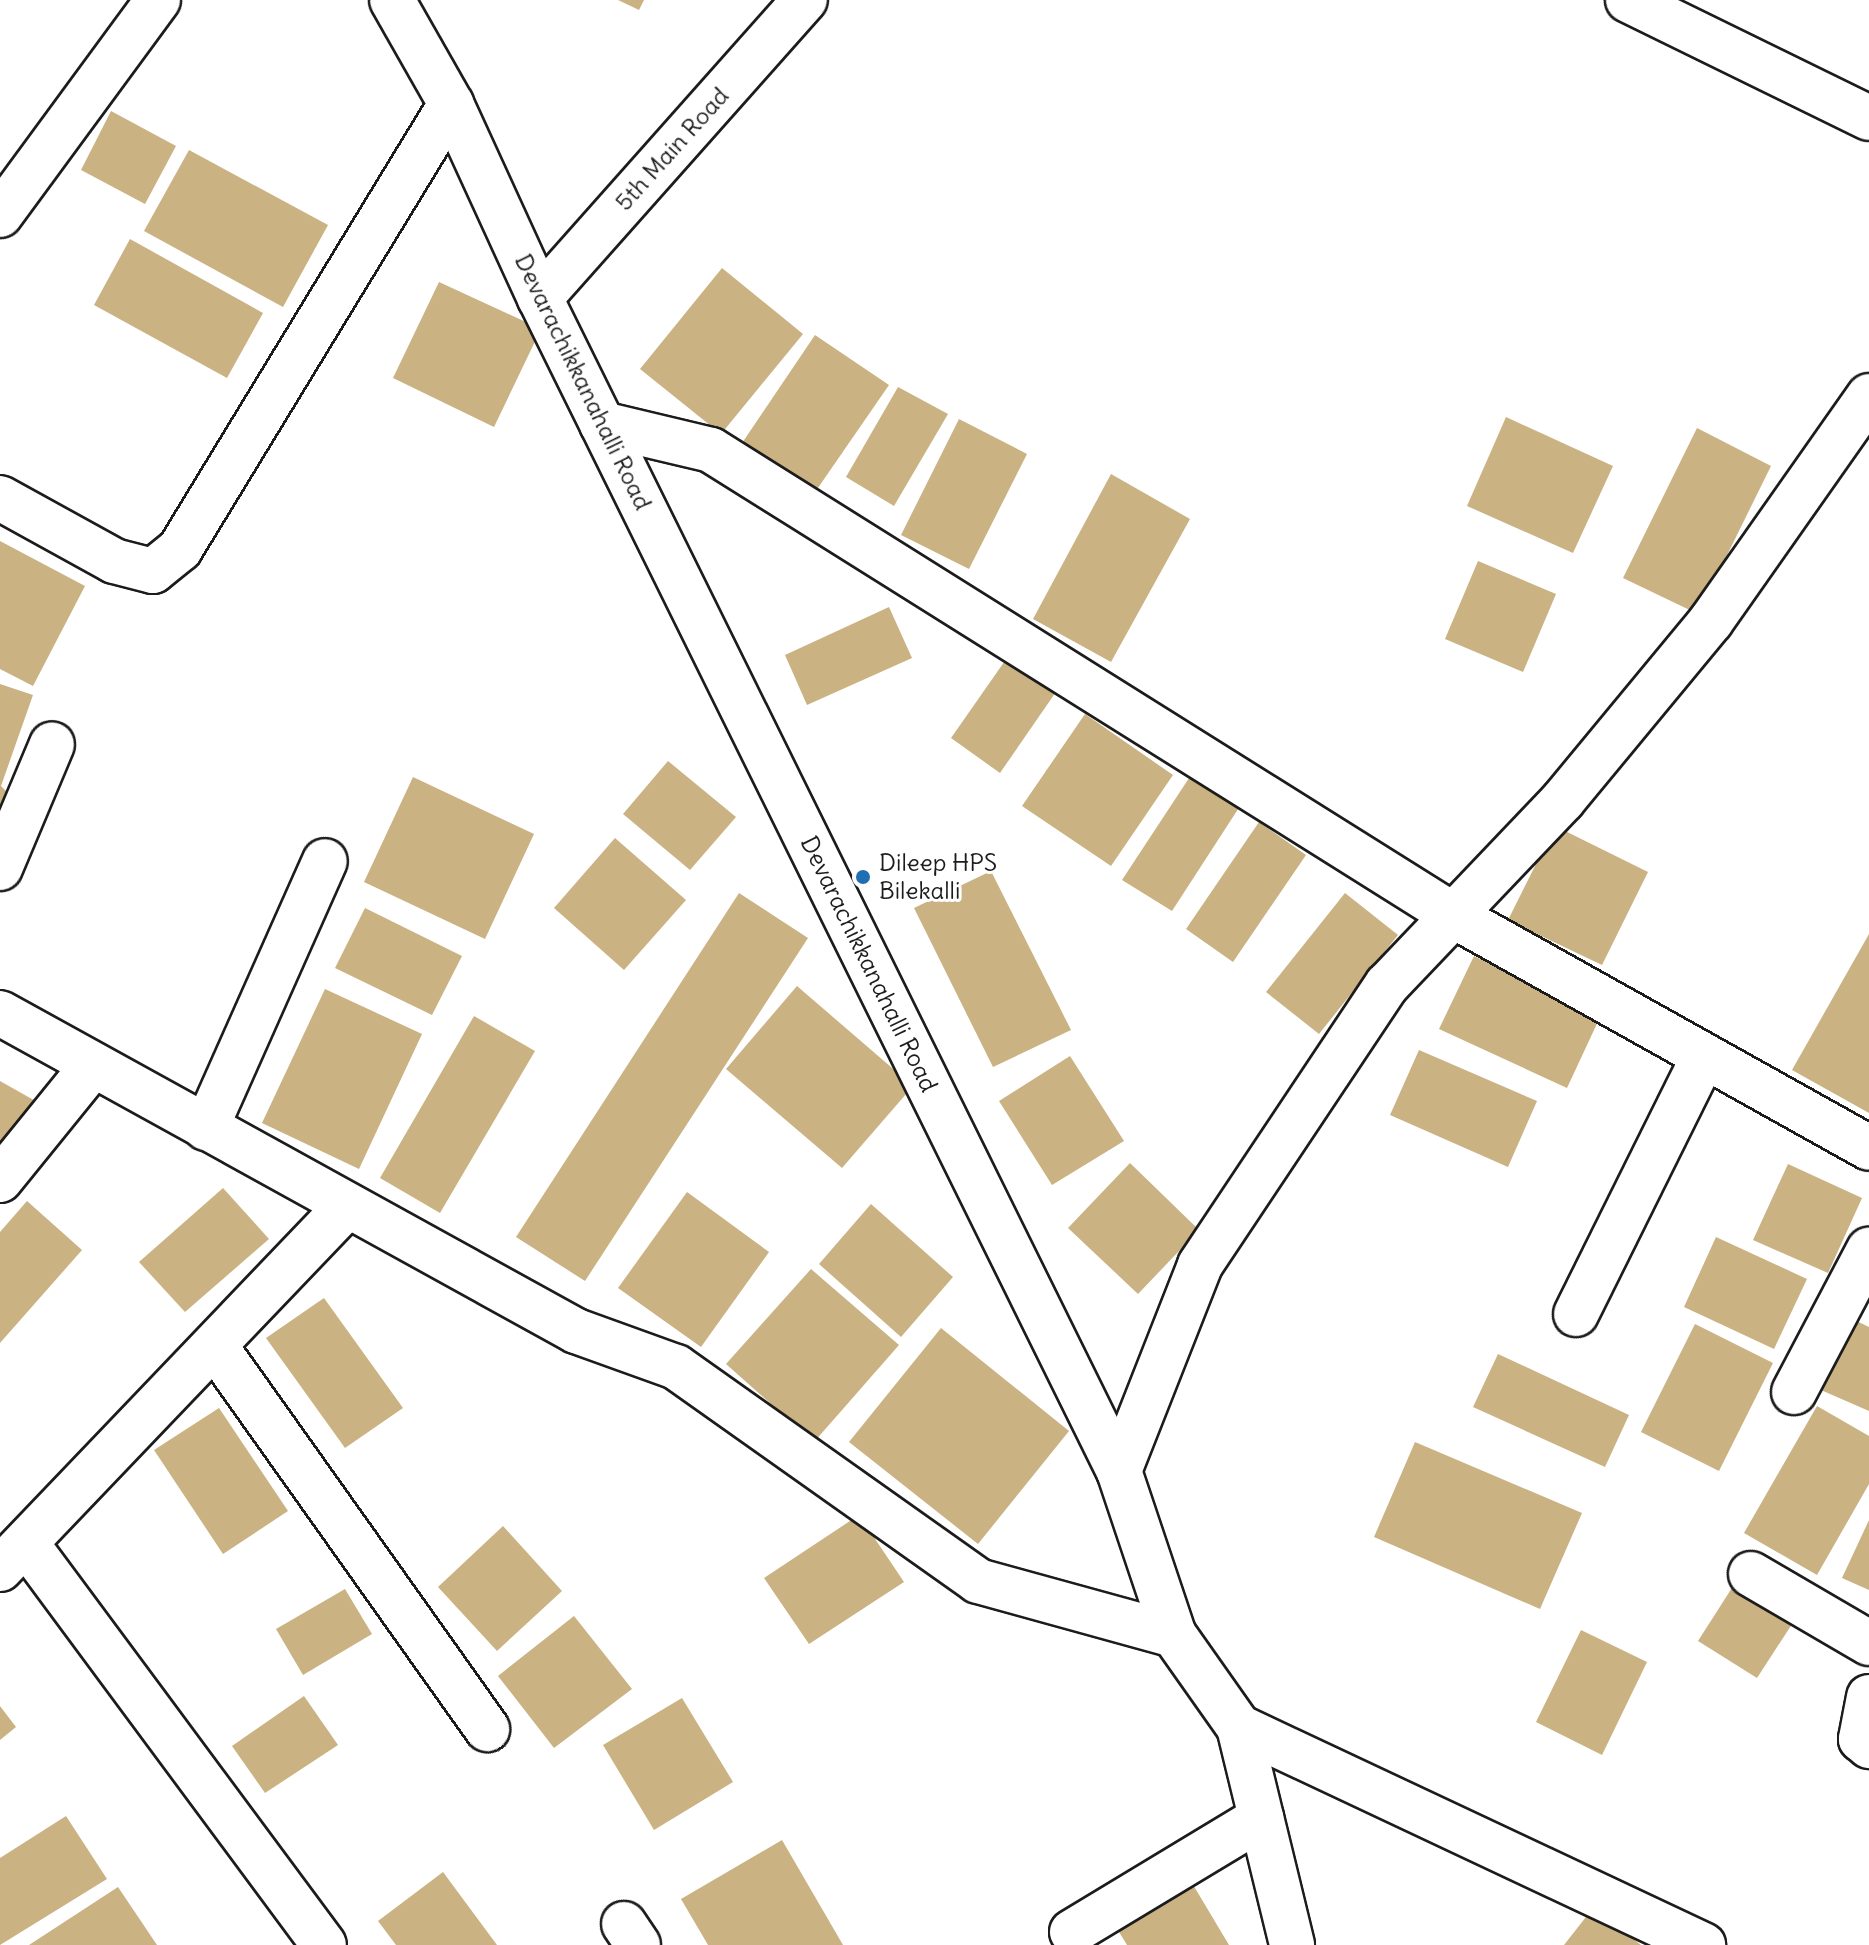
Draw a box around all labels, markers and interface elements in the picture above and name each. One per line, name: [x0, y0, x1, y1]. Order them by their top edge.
street label: 5th Main Road: [609, 82, 735, 216]
street label: Devarachikkanahalli Road: [508, 249, 658, 515]
street label: Devarachikkanahalli Road: [794, 831, 944, 1097]
place label: Dileep HPS Bilekalli: [879, 849, 997, 905]
marker: Dileep HPS Bilekalli: [854, 868, 872, 886]

